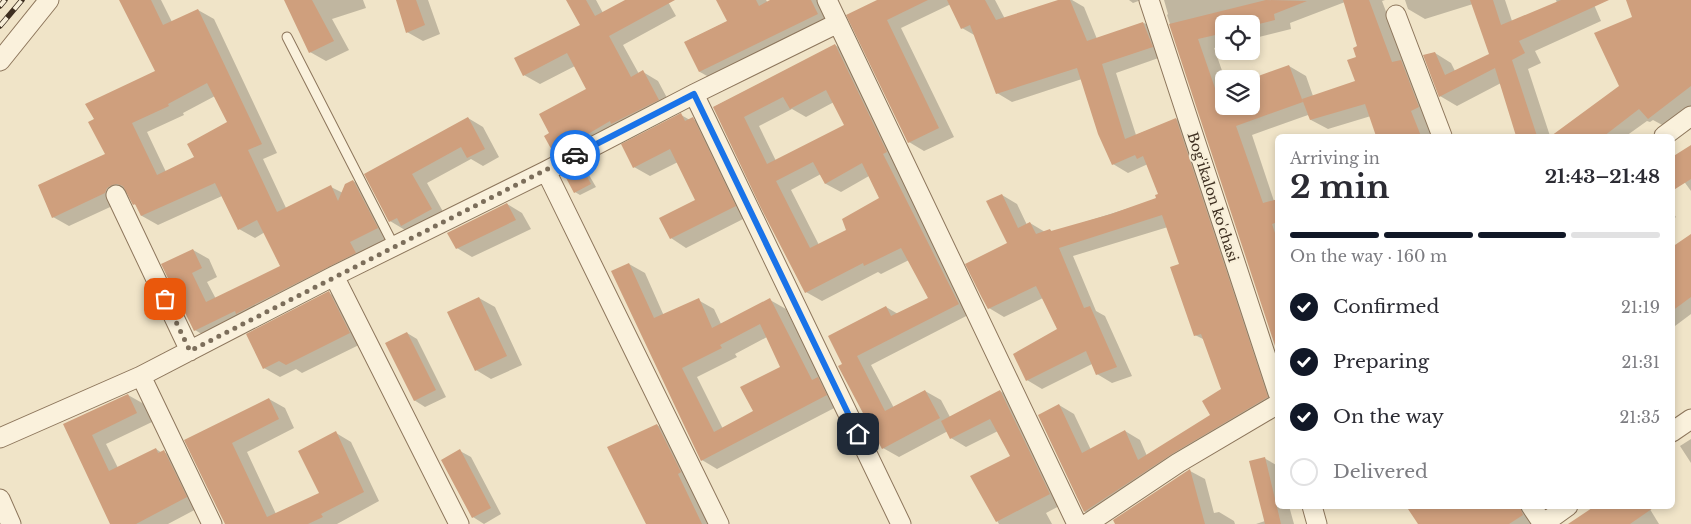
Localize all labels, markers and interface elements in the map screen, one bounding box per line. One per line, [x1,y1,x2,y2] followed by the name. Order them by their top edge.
[1215,15,1260,115] map controls
[1215,15,1260,60] button: locate
[1215,70,1260,115] button: layers
[550,130,600,180] courier
[1183,130,1243,264] street label: Bog'ikalon ko'chasi
[561,141,589,169] icon: car
[1290,148,1380,168] text: Arriving in
[1545,165,1660,188] text: 21:43–21:48
[1290,167,1390,207] text: 2 min
[1290,246,1447,266] text: On the way · 160 m
[144,278,186,320] pin
[151,285,179,313] icon: bag
[1290,293,1318,321] icon: check
[1333,295,1439,318] text: Confirmed
[1621,297,1660,317] text: 21:19
[1290,348,1318,376] icon: check
[1333,350,1429,373] text: Preparing
[1621,352,1660,372] text: 21:31
[1290,403,1318,431] icon: check
[1333,405,1444,428] text: On the way
[1620,407,1660,427] text: 21:35
[837,413,879,455] pin
[844,420,872,448] icon: home
[1333,460,1428,483] text: Delivered

